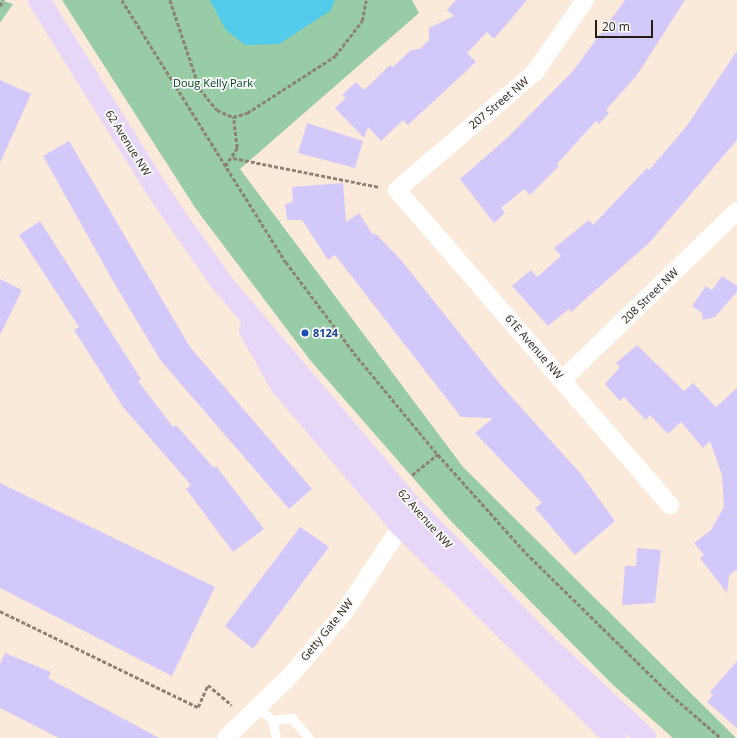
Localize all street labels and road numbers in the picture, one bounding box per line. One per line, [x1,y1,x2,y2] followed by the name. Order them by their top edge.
[467,74,531,132] street label: 207 Street NW
[103,108,153,178] street label: 62 Avenue NW
[619,266,681,326] street label: 208 Street NW
[502,312,566,382] street label: 61E Avenue NW
[395,487,455,551] street label: 62 Avenue NW
[298,596,356,664] street label: Getty Gate NW

